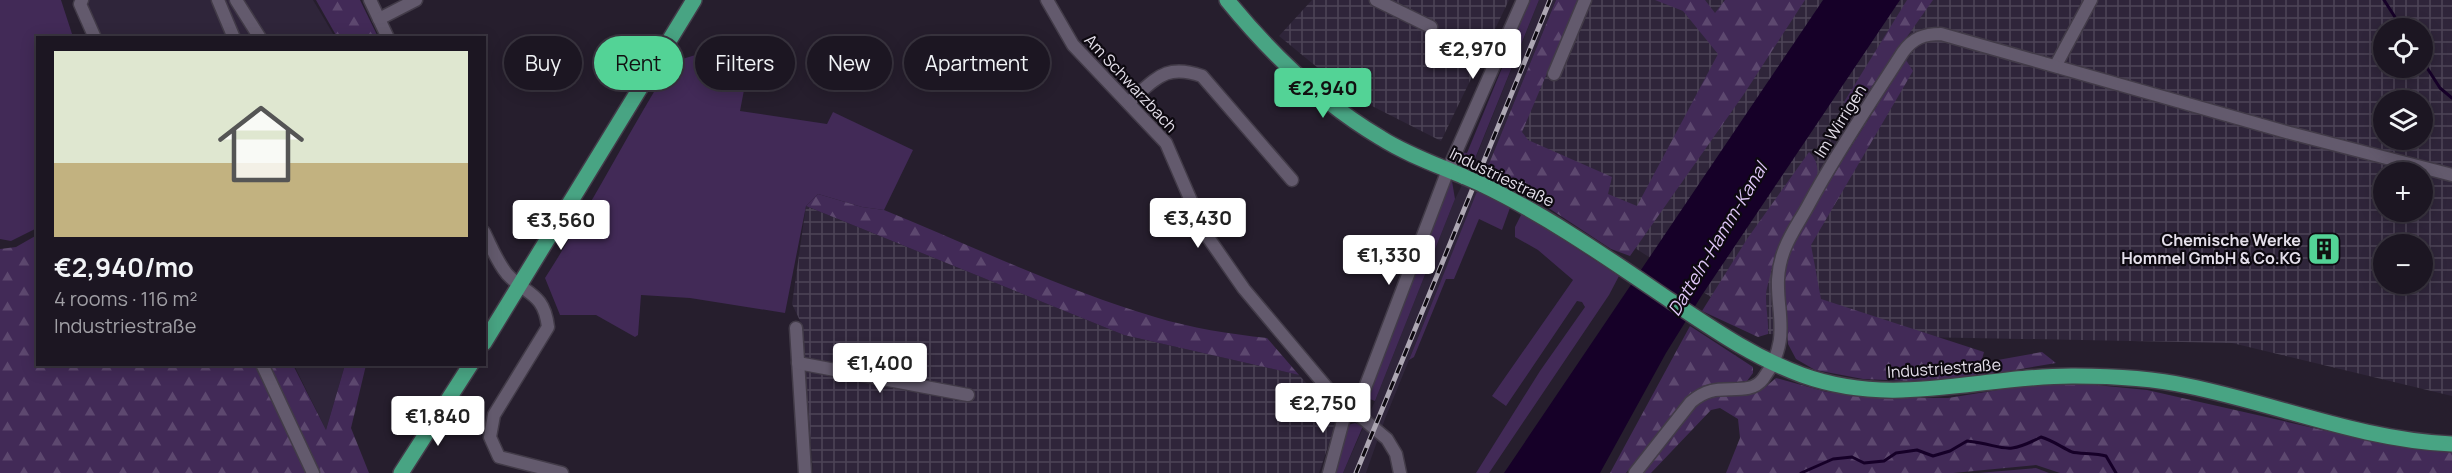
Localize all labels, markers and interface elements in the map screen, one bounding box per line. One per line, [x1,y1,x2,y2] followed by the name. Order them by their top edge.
[2373,18,2433,294] map controls
[2373,18,2433,78] button: locate
[1080,29,1182,137] street label: Am Schwarzbach
[1424,29,1522,80] pin: €2,970
[1439,35,1507,62] text: €2,970
[504,36,582,90] chip: Buy
[594,36,683,90] chip: Rent
[695,36,795,90] chip: Filters
[807,36,892,90] chip: New
[904,36,1050,90] chip: Apartment
[1274,68,1372,119] pin: €2,940
[1288,74,1358,101] text: €2,940
[1809,80,1871,162] street label: Im Wirrigen
[207,90,315,198] icon: home
[2373,90,2433,150] button: layers
[1446,142,1558,212] street label: Industriestraße
[1662,156,1774,320] water label: Datteln-Hamm-Kanal
[2373,162,2433,222] button: +
[1149,198,1247,249] pin: €3,430
[512,200,610,251] pin: €3,560
[1164,204,1232,231] text: €3,430
[527,206,595,233] text: €3,560
[2121,229,2301,269] place label: Chemische Werke Hommel GmbH & Co.KG
[2306,231,2342,267] building icon: Chemische Werke Hommel GmbH & Co.KG
[2373,234,2433,294] button: −
[1340,235,1438,286] pin: €1,330
[1357,241,1421,268] text: €1,330
[54,249,194,285] text: €2,940/mo
[54,285,197,312] text: 4 rooms · 116 m²
[54,312,196,339] text: Industriestraße
[831,343,929,394] pin: €1,400
[847,349,913,376] text: €1,400
[1886,353,2002,383] street label: Industriestraße
[1274,383,1372,434] pin: €2,750
[1289,389,1357,416] text: €2,750
[389,396,487,447] pin: €1,840
[405,402,471,429] text: €1,840

